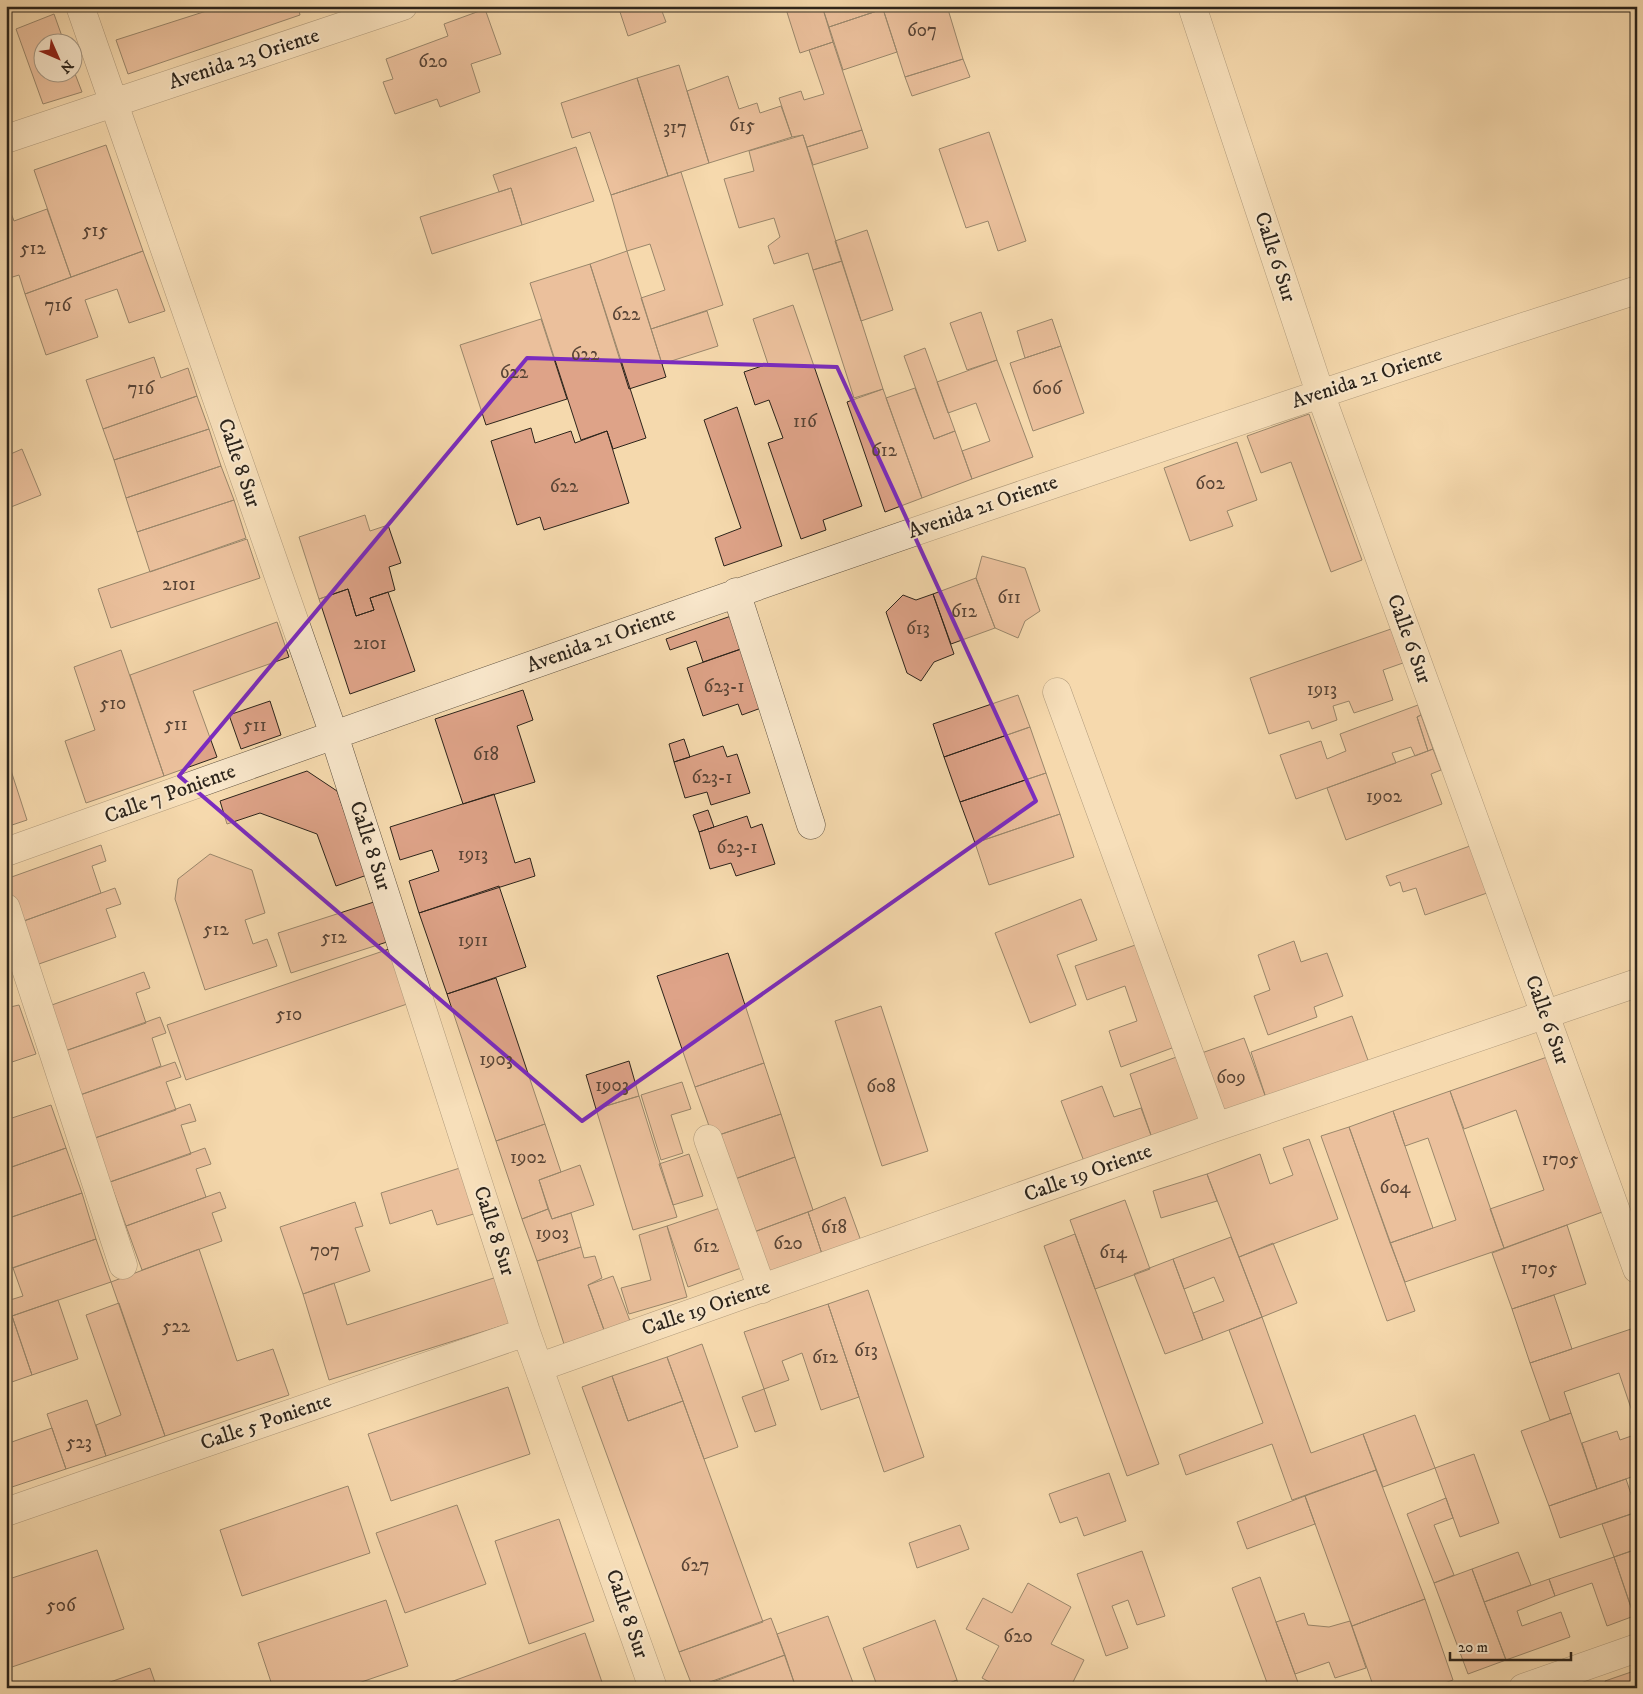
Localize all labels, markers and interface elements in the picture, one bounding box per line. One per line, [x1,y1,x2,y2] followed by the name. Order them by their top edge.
[907,19,937,42] house number: 607
[165,22,323,96] street label: Avenida 23 Oriente
[32,32,82,82] north arrow
[418,50,448,73] house number: 620
[56,56,77,77] text: N
[729,114,756,137] house number: 615
[663,116,687,139] house number: 317
[1248,209,1302,305] street label: Calle 6 Sur
[82,219,108,242] house number: 515
[20,237,47,260] house number: 512
[45,294,73,317] house number: 716
[612,303,641,326] house number: 622
[1288,341,1446,415] street label: Avenida 21 Oriente
[571,343,600,366] house number: 622
[500,361,529,384] house number: 622
[128,377,156,400] house number: 716
[1032,377,1063,400] house number: 606
[793,410,818,433] house number: 116
[212,415,266,511] street label: Calle 8 Sur
[871,439,898,462] house number: 612
[905,469,1062,545] street label: Avenida 21 Oriente
[1195,472,1225,495] house number: 602
[550,475,579,498] house number: 622
[162,573,196,596] house number: 2101
[997,586,1021,609] house number: 611
[1381,591,1437,687] street label: Calle 6 Sur
[951,600,978,623] house number: 612
[523,601,679,679] street label: Avenida 21 Oriente
[906,617,930,640] house number: 613
[353,632,387,655] house number: 2101
[704,675,745,698] house number: 623-1
[1307,678,1337,701] house number: 1913
[100,692,126,715] house number: 510
[164,713,188,736] house number: 511
[243,714,267,737] house number: 511
[473,743,499,766] house number: 618
[101,758,239,830] street label: Calle 7 Poniente
[692,766,733,789] house number: 623-1
[1366,785,1403,808] house number: 1902
[343,798,397,894] street label: Calle 8 Sur
[717,836,758,859] house number: 623-1
[458,843,488,866] house number: 1913
[203,918,230,941] house number: 512
[321,926,348,949] house number: 512
[458,929,488,952] house number: 1911
[1519,972,1575,1068] street label: Calle 6 Sur
[276,1003,302,1026] house number: 510
[479,1048,513,1071] house number: 1903
[1216,1066,1246,1089] house number: 609
[595,1074,629,1097] house number: 1903
[866,1075,896,1098] house number: 608
[1020,1138,1156,1208] street label: Calle 19 Oriente
[510,1146,547,1169] house number: 1902
[1542,1148,1579,1171] house number: 1705
[1380,1176,1412,1199] house number: 604
[467,1183,521,1279] street label: Calle 8 Sur
[821,1216,847,1239] house number: 618
[535,1222,569,1245] house number: 1903
[773,1232,803,1255] house number: 620
[693,1235,720,1258] house number: 612
[310,1239,340,1262] house number: 707
[1099,1241,1128,1264] house number: 614
[1521,1257,1558,1280] house number: 1705
[638,1274,774,1342] street label: Calle 19 Oriente
[162,1315,191,1338] house number: 522
[854,1339,878,1362] house number: 613
[812,1346,839,1369] house number: 612
[197,1387,335,1457] street label: Calle 5 Poniente
[66,1431,92,1454] house number: 523
[681,1554,709,1577] house number: 627
[600,1566,654,1662] street label: Calle 8 Sur
[46,1594,77,1617] house number: 506
[1003,1625,1033,1648] house number: 620
[1450,1629,1572,1661] scale bar
[1458,1638,1488,1657] text: 20 m

